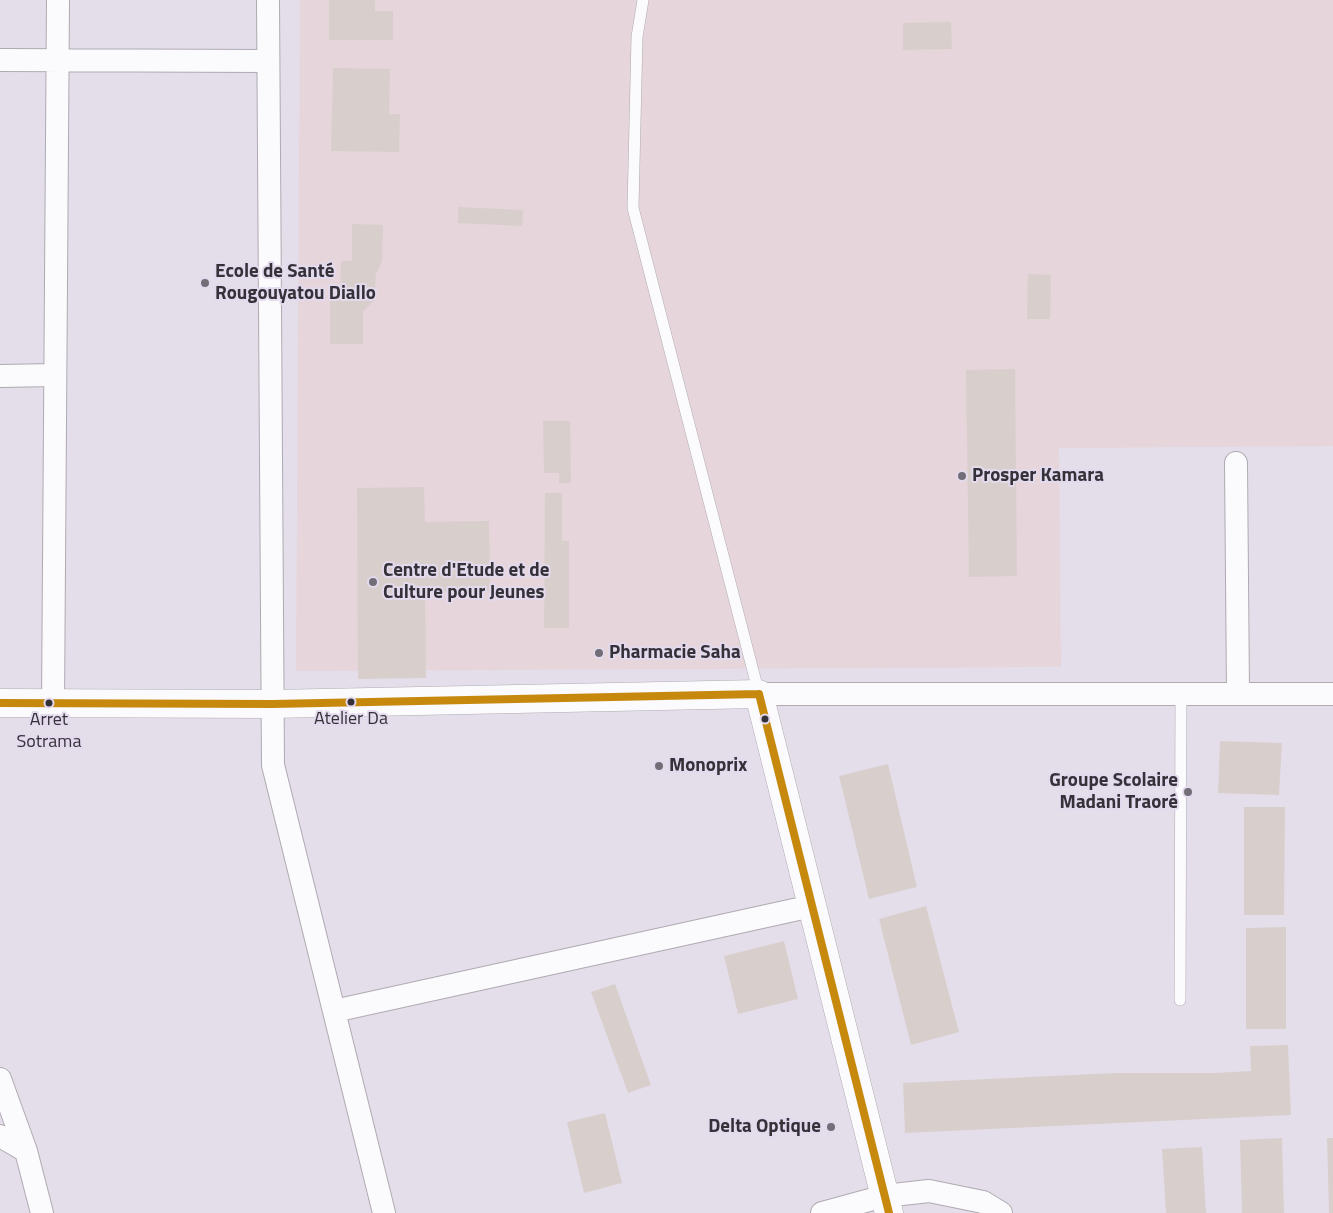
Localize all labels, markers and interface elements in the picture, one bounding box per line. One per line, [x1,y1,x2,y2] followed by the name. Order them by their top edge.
[215,261,376,305] place label: Ecole de Santé Rougouyatou Diallo
[199,277,211,289] marker: Ecole de Santé Rougouyatou Diallo
[972,465,1104,487] place label: Prosper Kamara
[956,470,968,482] marker: Prosper Kamara
[383,560,549,604] place label: Centre d'Etude et de Culture pour Jeunes
[367,576,379,588] marker: Centre d'Etude et de Culture pour Jeunes
[609,642,741,664] place label: Pharmacie Saha
[593,647,605,659] marker: Pharmacie Saha
[346,697,356,707] marker: Atelier Da
[44,698,54,708] marker: Arret Sotrama
[314,709,388,731] place label: Atelier Da
[17,710,81,752] place label: Arret Sotrama
[760,714,770,724] unlabelled marker
[669,755,747,777] place label: Monoprix
[653,760,665,772] marker: Monoprix
[1049,770,1178,814] place label: Groupe Scolaire Madani Traoré
[1182,786,1194,798] marker: Groupe Scolaire Madani Traoré
[708,1116,821,1138] place label: Delta Optique
[825,1121,837,1133] marker: Delta Optique

